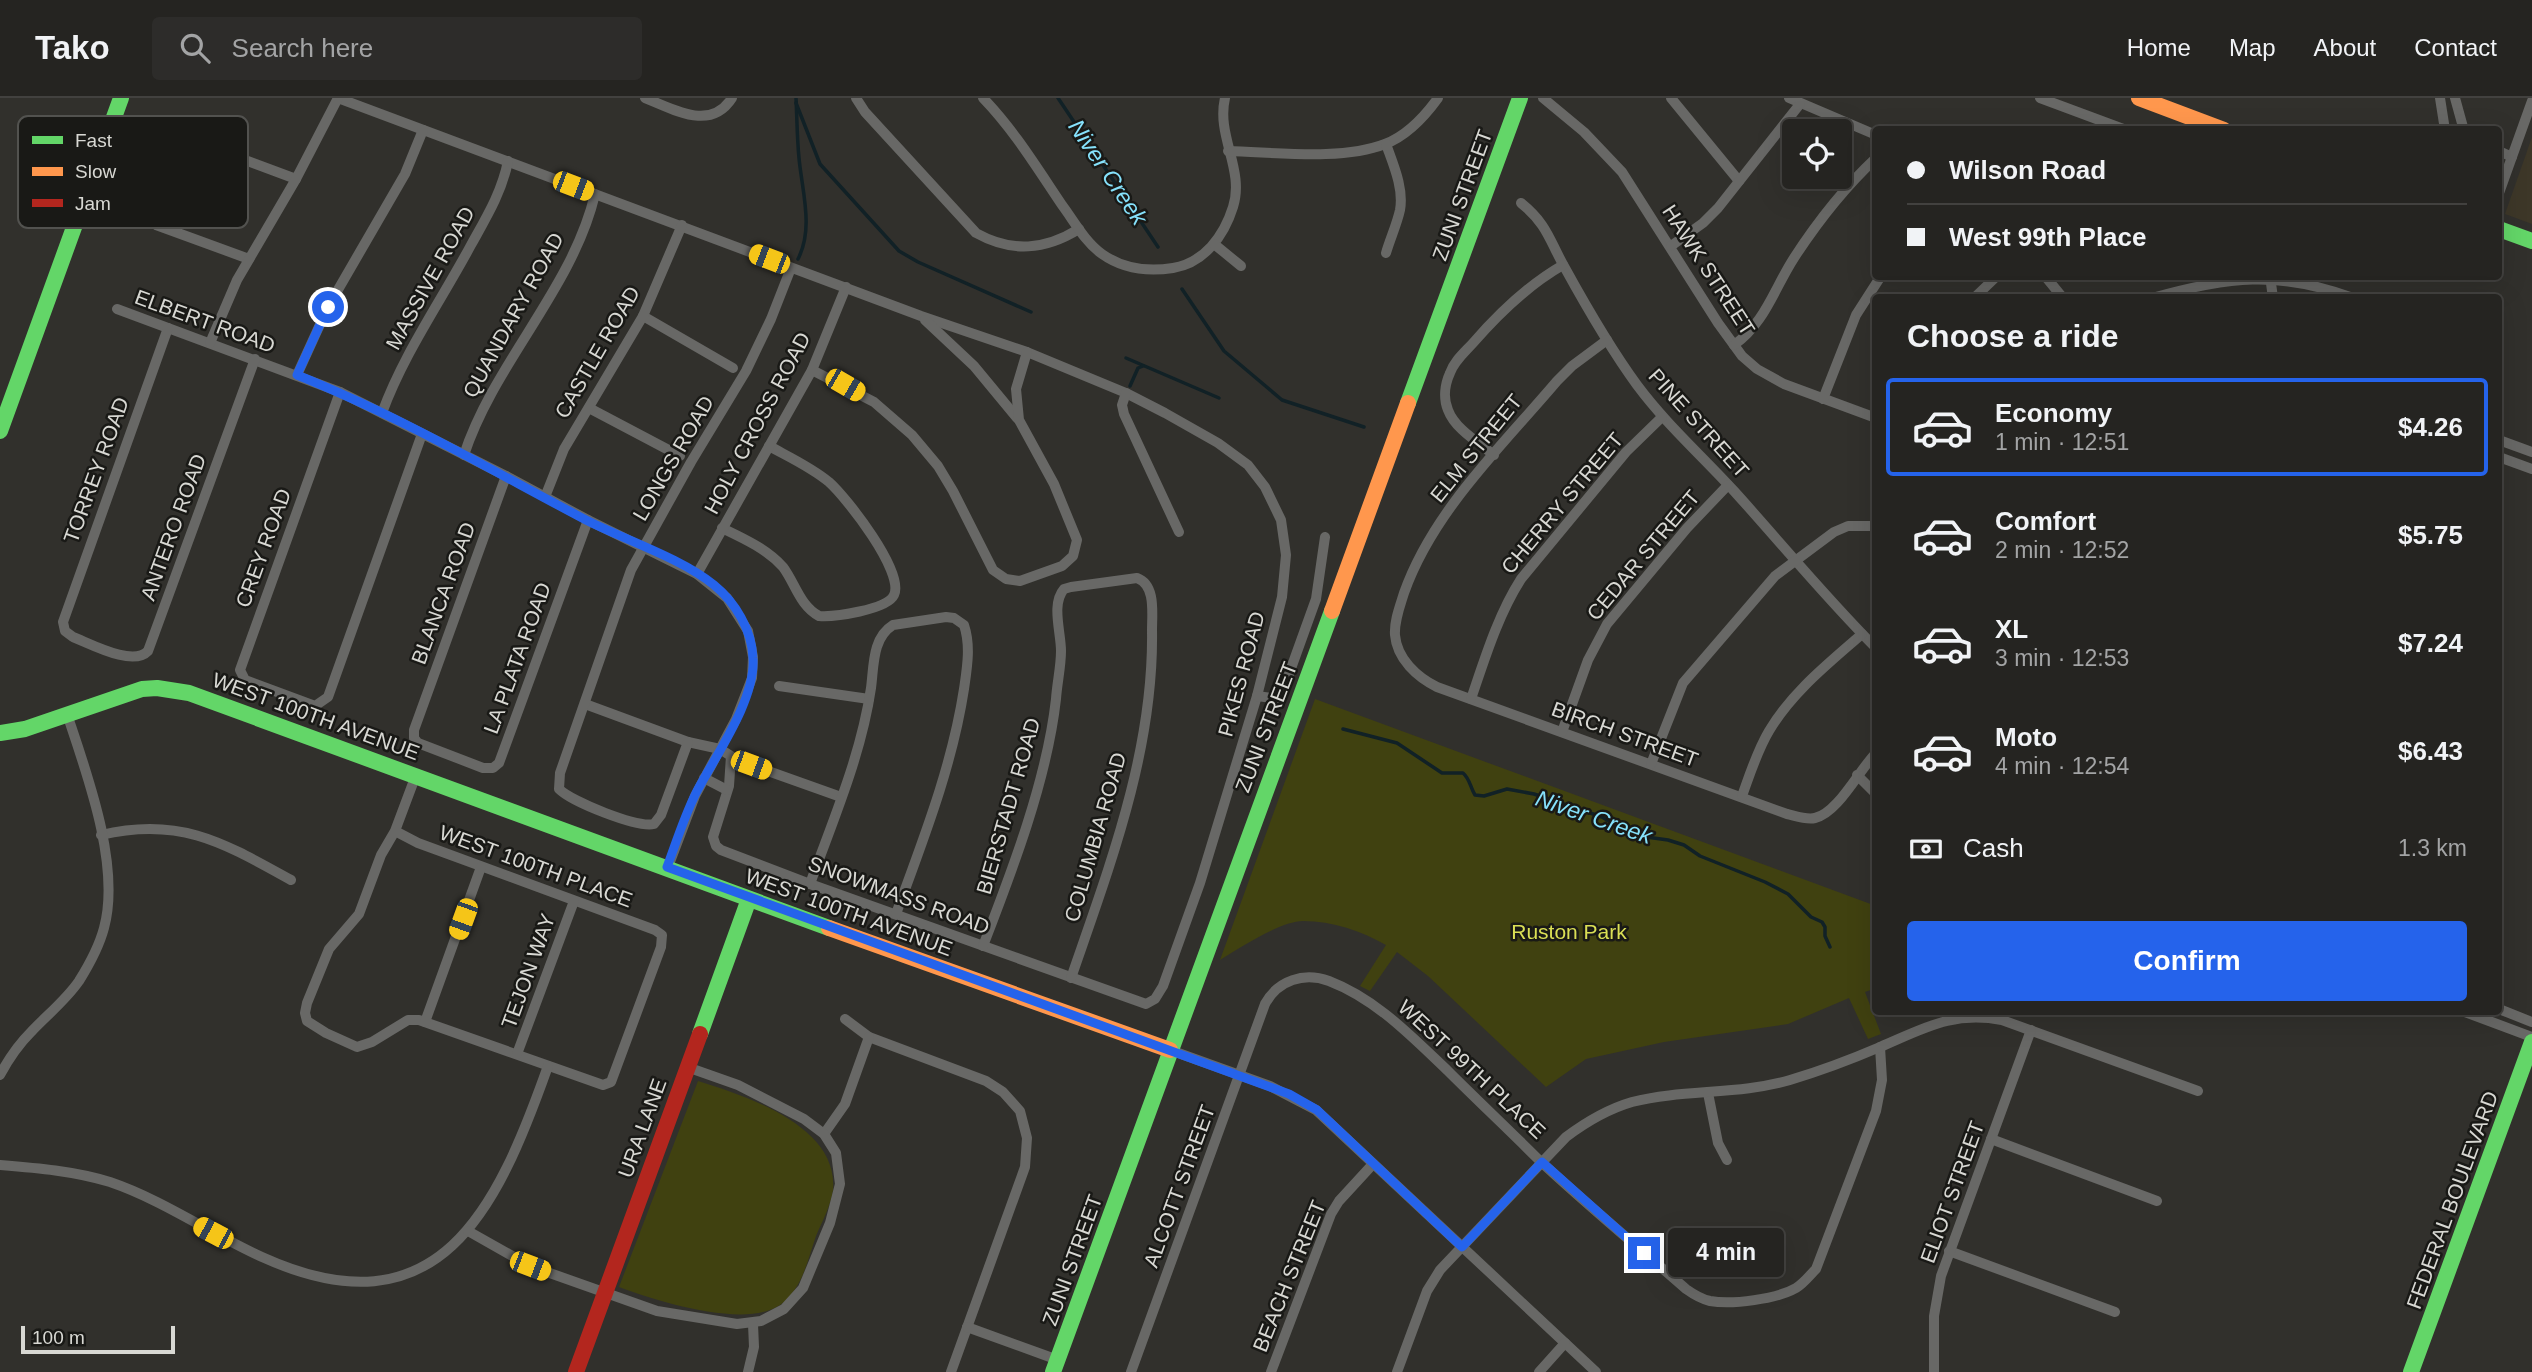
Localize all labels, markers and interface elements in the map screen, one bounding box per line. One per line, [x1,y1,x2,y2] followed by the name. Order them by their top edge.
[152,17,642,80] search box
[35,29,110,66] text: Tako
[176,29,214,67] icon: search
[232,33,373,63] text: Search here
[2127,34,2191,61] text: Home
[2229,34,2276,61] text: Map
[2314,34,2376,61] text: About
[2414,34,2497,61] text: Contact
[1063,114,1154,231] water label: Niver Creek
[18,116,248,228] legend
[1782,119,1852,189] map controls
[1782,119,1852,189] button: locate
[1428,126,1496,264] street label: ZUNI STREET
[75,130,113,151] text: Fast
[1949,155,2106,185] text: Wilson Road
[75,161,116,182] text: Slow
[550,169,597,203] car
[75,193,111,214] text: Jam
[1658,200,1760,340] street label: HAWK STREET
[381,203,479,353] street label: MASSIVE ROAD
[1949,222,2147,252] text: West 99th Place
[458,229,568,401] street label: QUANDARY ROAD
[746,242,793,276] car
[550,282,644,422] street label: CASTLE ROAD
[132,285,278,357] street label: ELBERT ROAD
[312,291,344,323] route start
[1907,318,2119,354] text: Choose a ride
[699,328,815,518] street label: HOLY CROSS ROAD
[1644,364,1754,482] street label: PINE STREET
[822,365,869,405] car
[1426,389,1527,506] street label: ELM STREET
[628,392,718,524] street label: LONGS ROAD
[59,394,133,546] street label: TORREY ROAD
[1911,396,1974,459] icon: car
[1995,398,2112,428] text: Economy
[2398,412,2463,442] text: $4.26
[1496,428,1628,578] street label: CHERRY STREET
[1995,429,2129,455] text: 1 min · 12:51
[136,451,210,603] street label: ANTERO ROAD
[1582,485,1704,625] street label: CEDAR STREET
[231,486,295,610] street label: CREY ROAD
[1911,504,1974,567] icon: car
[1995,506,2096,536] text: Comfort
[407,519,479,667] street label: BLANCA ROAD
[2398,520,2463,550] text: $5.75
[1995,537,2129,563] text: 2 min · 12:52
[479,579,555,737] street label: LA PLATA ROAD
[1213,609,1269,739] street label: PIKES ROAD
[1911,612,1974,675] icon: car
[1995,614,2028,644] text: XL
[2398,628,2463,658] text: $7.24
[1995,645,2129,671] text: 3 min · 12:53
[1231,658,1301,795] street label: ZUNI STREET
[209,668,423,764] street label: WEST 100TH AVENUE
[1549,697,1701,771] street label: BIRCH STREET
[972,715,1044,897] street label: BIERSTADT ROAD
[1911,720,1974,783] icon: car
[1995,722,2057,752] text: Moto
[2398,736,2463,766] text: $6.43
[728,748,775,782] car
[1060,750,1130,924] street label: COLUMBIA ROAD
[1995,753,2129,779] text: 4 min · 12:54
[1532,785,1657,850] water label: Niver Creek
[436,820,636,912] street label: WEST 100TH PLACE
[1907,830,1945,868] icon: cash
[1963,833,2024,863] text: Cash
[2398,835,2467,861] text: 1.3 km
[805,851,993,939] street label: SNOWMASS ROAD
[742,864,956,960] street label: WEST 100TH AVENUE
[446,896,481,942] car
[497,911,559,1031] street label: TEJON WAY
[1511,920,1627,943] park label: Ruston Park
[1907,921,2467,1001] button: Confirm
[1394,995,1550,1143] street label: WEST 99TH PLACE
[613,1075,671,1181] street label: URA LANE
[2402,1088,2502,1312] street label: FEDERAL BOULEVARD
[1139,1101,1219,1270] street label: ALCOTT STREET
[1916,1118,1988,1266] street label: ELIOT STREET
[1038,1191,1106,1329] street label: ZUNI STREET
[1248,1197,1330,1355] street label: BEACH STREET
[190,1214,237,1252] car
[1668,1228,1784,1278] callout: 4 min
[1628,1237,1660,1269] route end
[1696,1239,1756,1265] text: 4 min
[507,1249,554,1283] car
[21,1323,175,1355] scale bar
[32,1327,85,1348] text: 100 m

